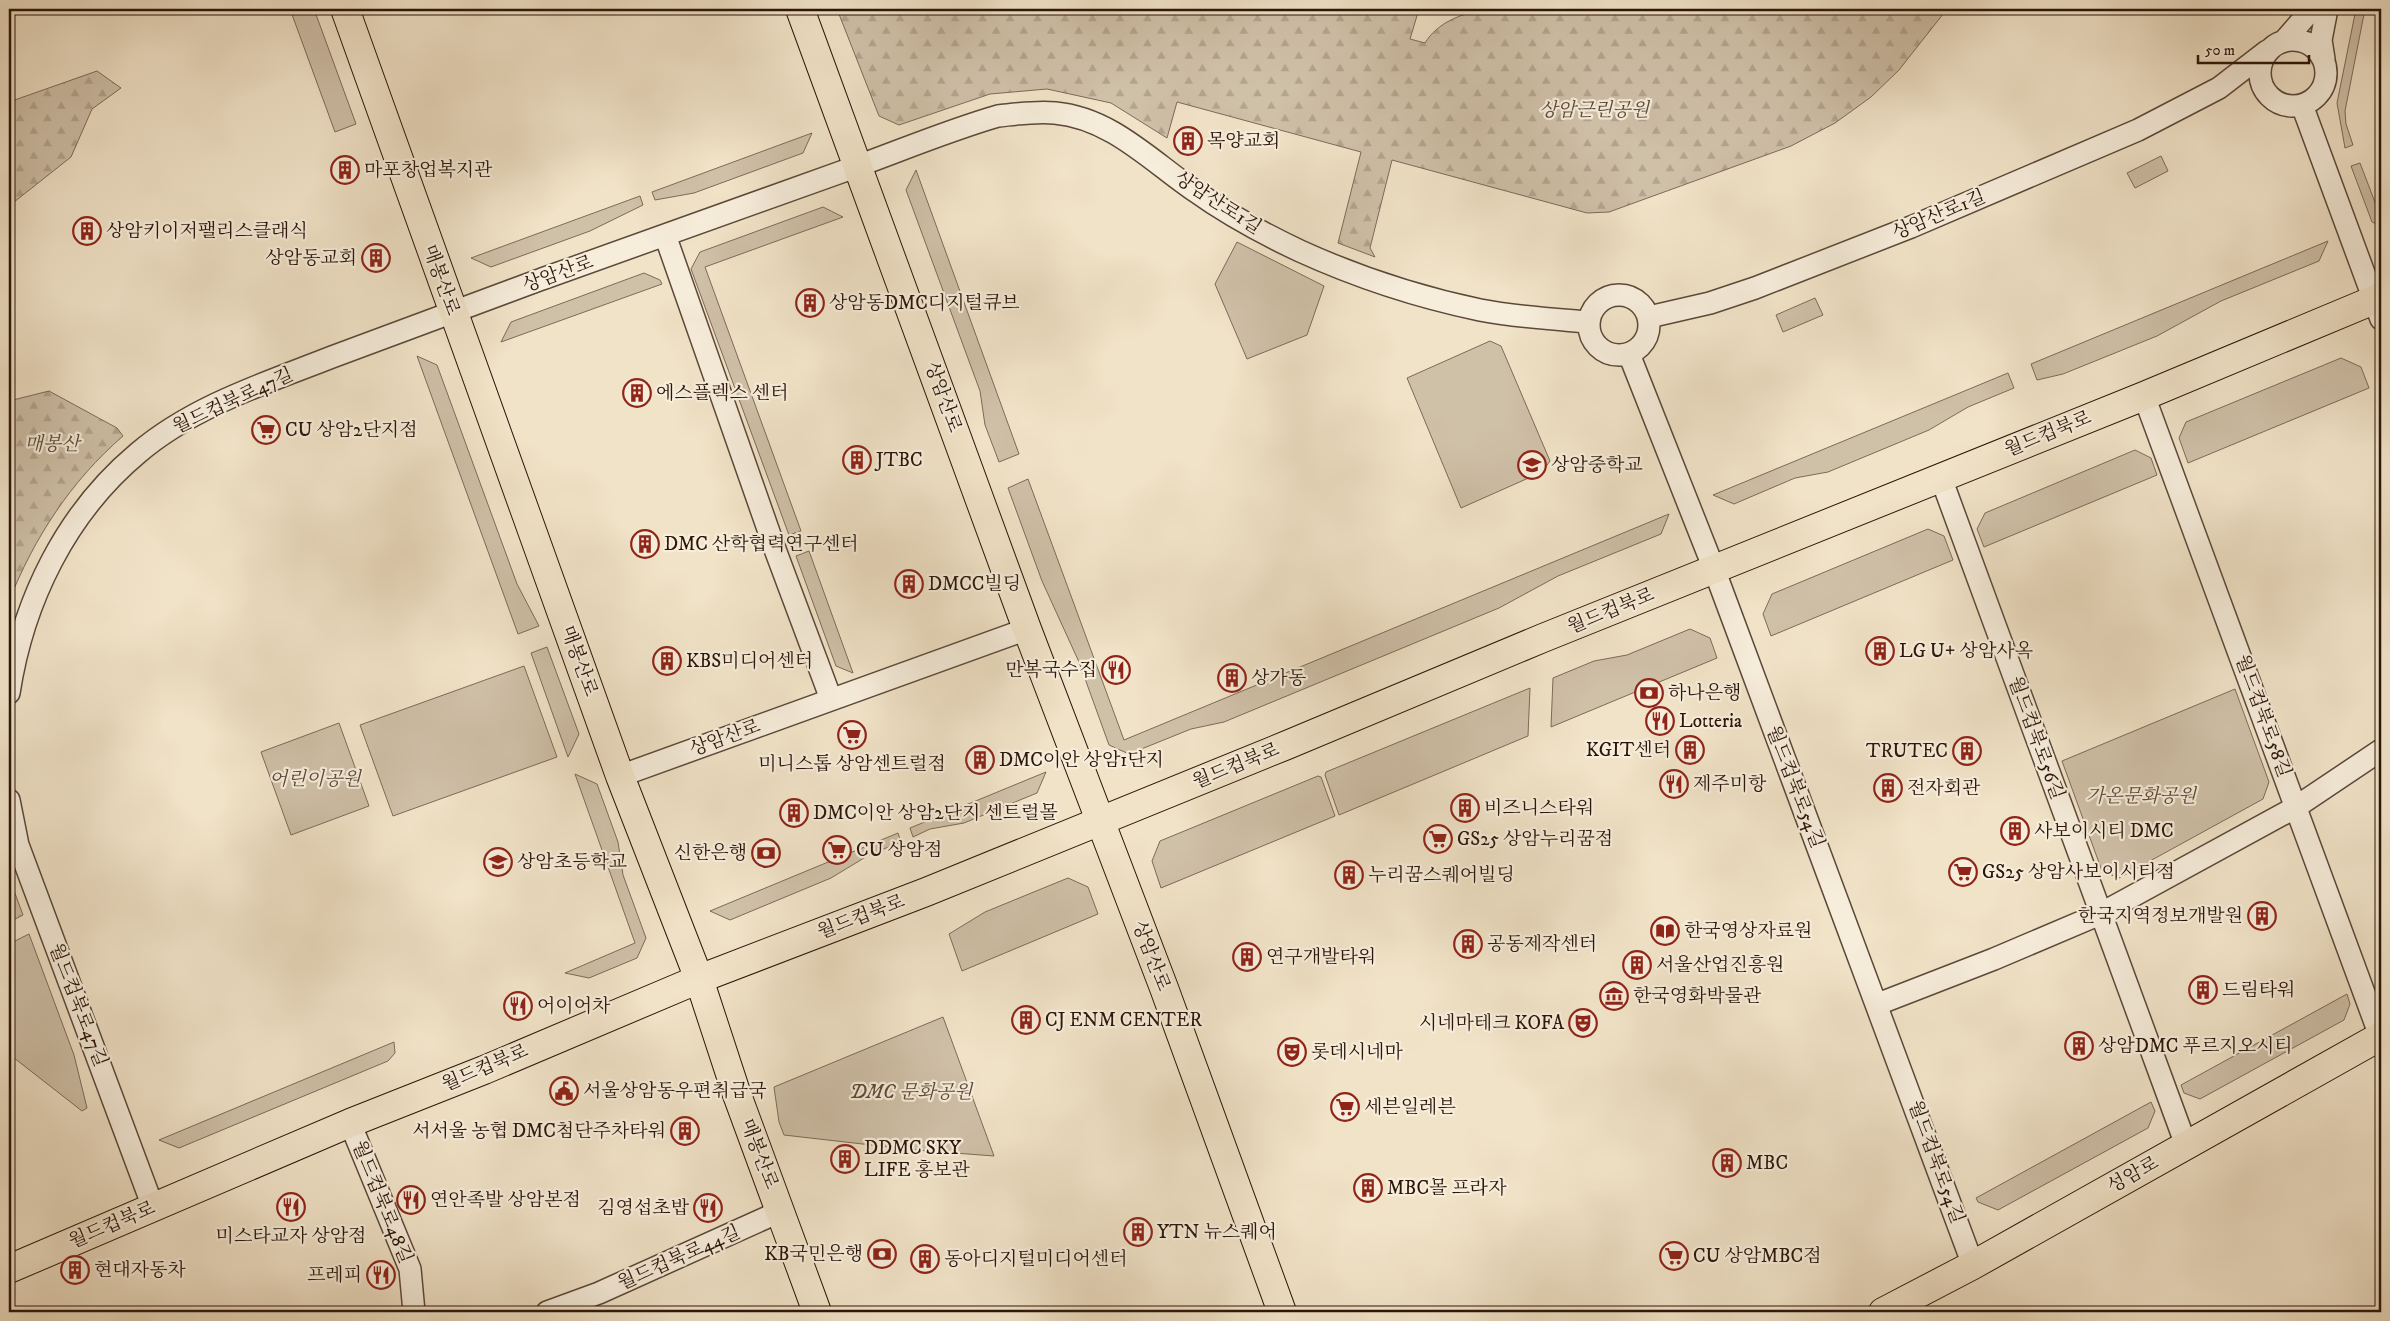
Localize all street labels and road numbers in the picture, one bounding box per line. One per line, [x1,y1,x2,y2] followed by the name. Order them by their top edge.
[1170,166,1266,240] street label: 상암산로1길
[1889,185,1989,245] street label: 상암산로1길
[418,242,464,318] street label: 매봉산로
[520,251,596,297] street label: 상암산로
[920,359,966,435] street label: 상암산로
[169,363,297,439] street label: 월드컵북로47길
[2001,406,2095,462] street label: 월드컵북로
[1564,583,1658,639] street label: 월드컵북로
[556,623,602,699] street label: 매봉산로
[2230,651,2296,781] street label: 월드컵북로58길
[2003,673,2069,803] street label: 월드컵북로56길
[687,715,763,761] street label: 상암산로
[1761,722,1829,852] street label: 월드컵북로54길
[1189,738,1283,794] street label: 월드컵북로
[814,890,908,944] street label: 월드컵북로
[1127,918,1175,994] street label: 상암산로
[44,940,112,1070] street label: 월드컵북로47길
[438,1039,532,1097] street label: 월드컵북로
[1903,1097,1969,1227] street label: 월드컵북로54길
[735,1116,783,1192] street label: 매봉산로
[347,1137,417,1267] street label: 월드컵북로48길
[2103,1152,2163,1198] street label: 성암로
[65,1196,159,1254] street label: 월드컵북로
[614,1221,744,1295] street label: 월드컵북로44길

